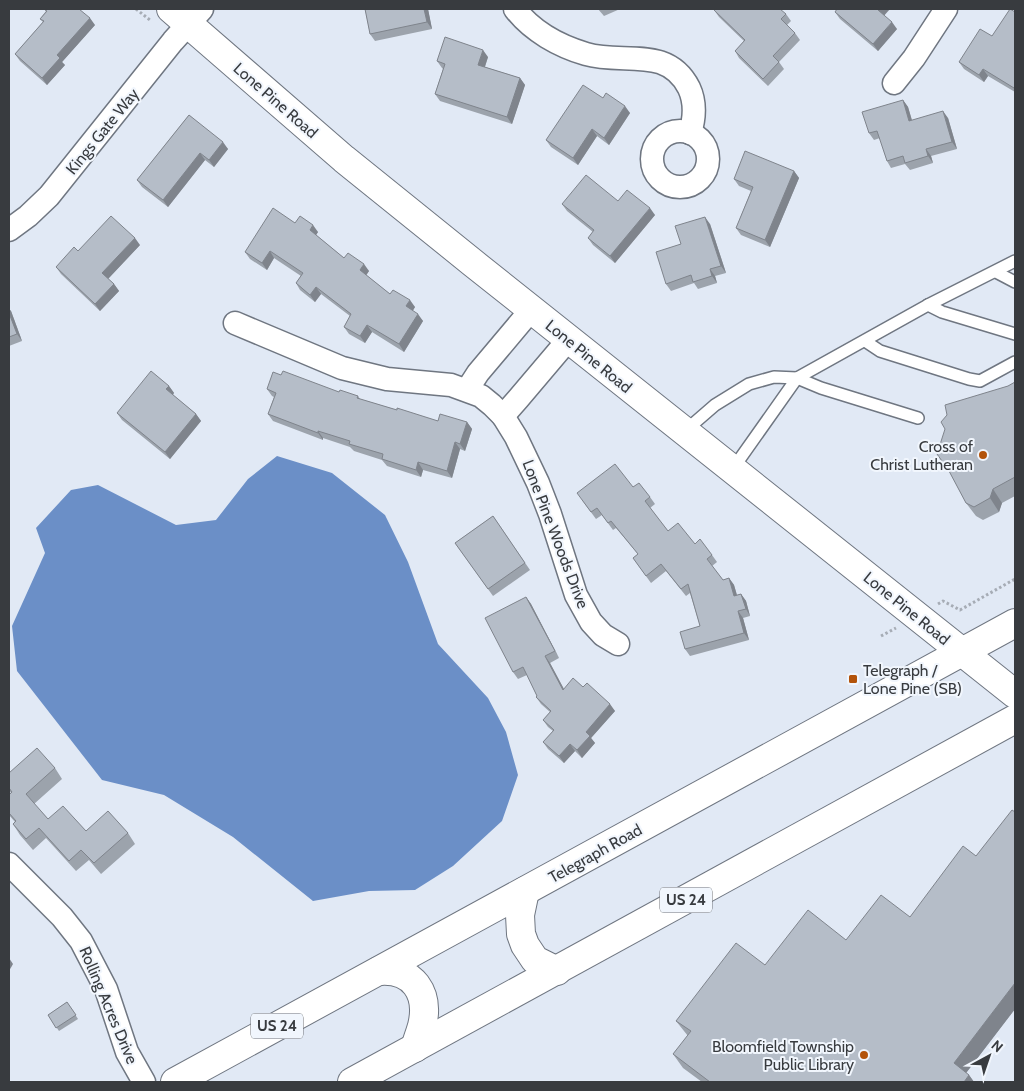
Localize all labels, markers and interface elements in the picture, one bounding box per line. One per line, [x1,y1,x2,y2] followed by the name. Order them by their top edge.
[230,59,322,142] street label: Lone Pine Road
[62,84,143,178] street label: Kings Gate Way
[542,316,636,397] street label: Lone Pine Road
[870,437,974,474] place label: Cross of Christ Lutheran
[977,449,989,461] marker: Cross of Christ Lutheran
[518,457,593,611] street label: Lone Pine Woods Drive
[860,568,954,649] street label: Lone Pine Road
[863,661,962,698] place label: Telegraph / Lone Pine (SB)
[847,673,859,685] marker: Telegraph / Lone Pine (SB)
[545,820,645,887] street label: Telegraph Road
[660,888,712,912] road number: US 24
[75,944,142,1067] street label: Rolling Acres Drive
[251,1014,303,1038] road number: US 24
[964,1031,1014,1081] north arrow
[988,1036,1007,1056] text: N
[712,1037,854,1074] place label: Bloomfield Township Public Library
[858,1049,870,1061] marker: Bloomfield Township Public Library

